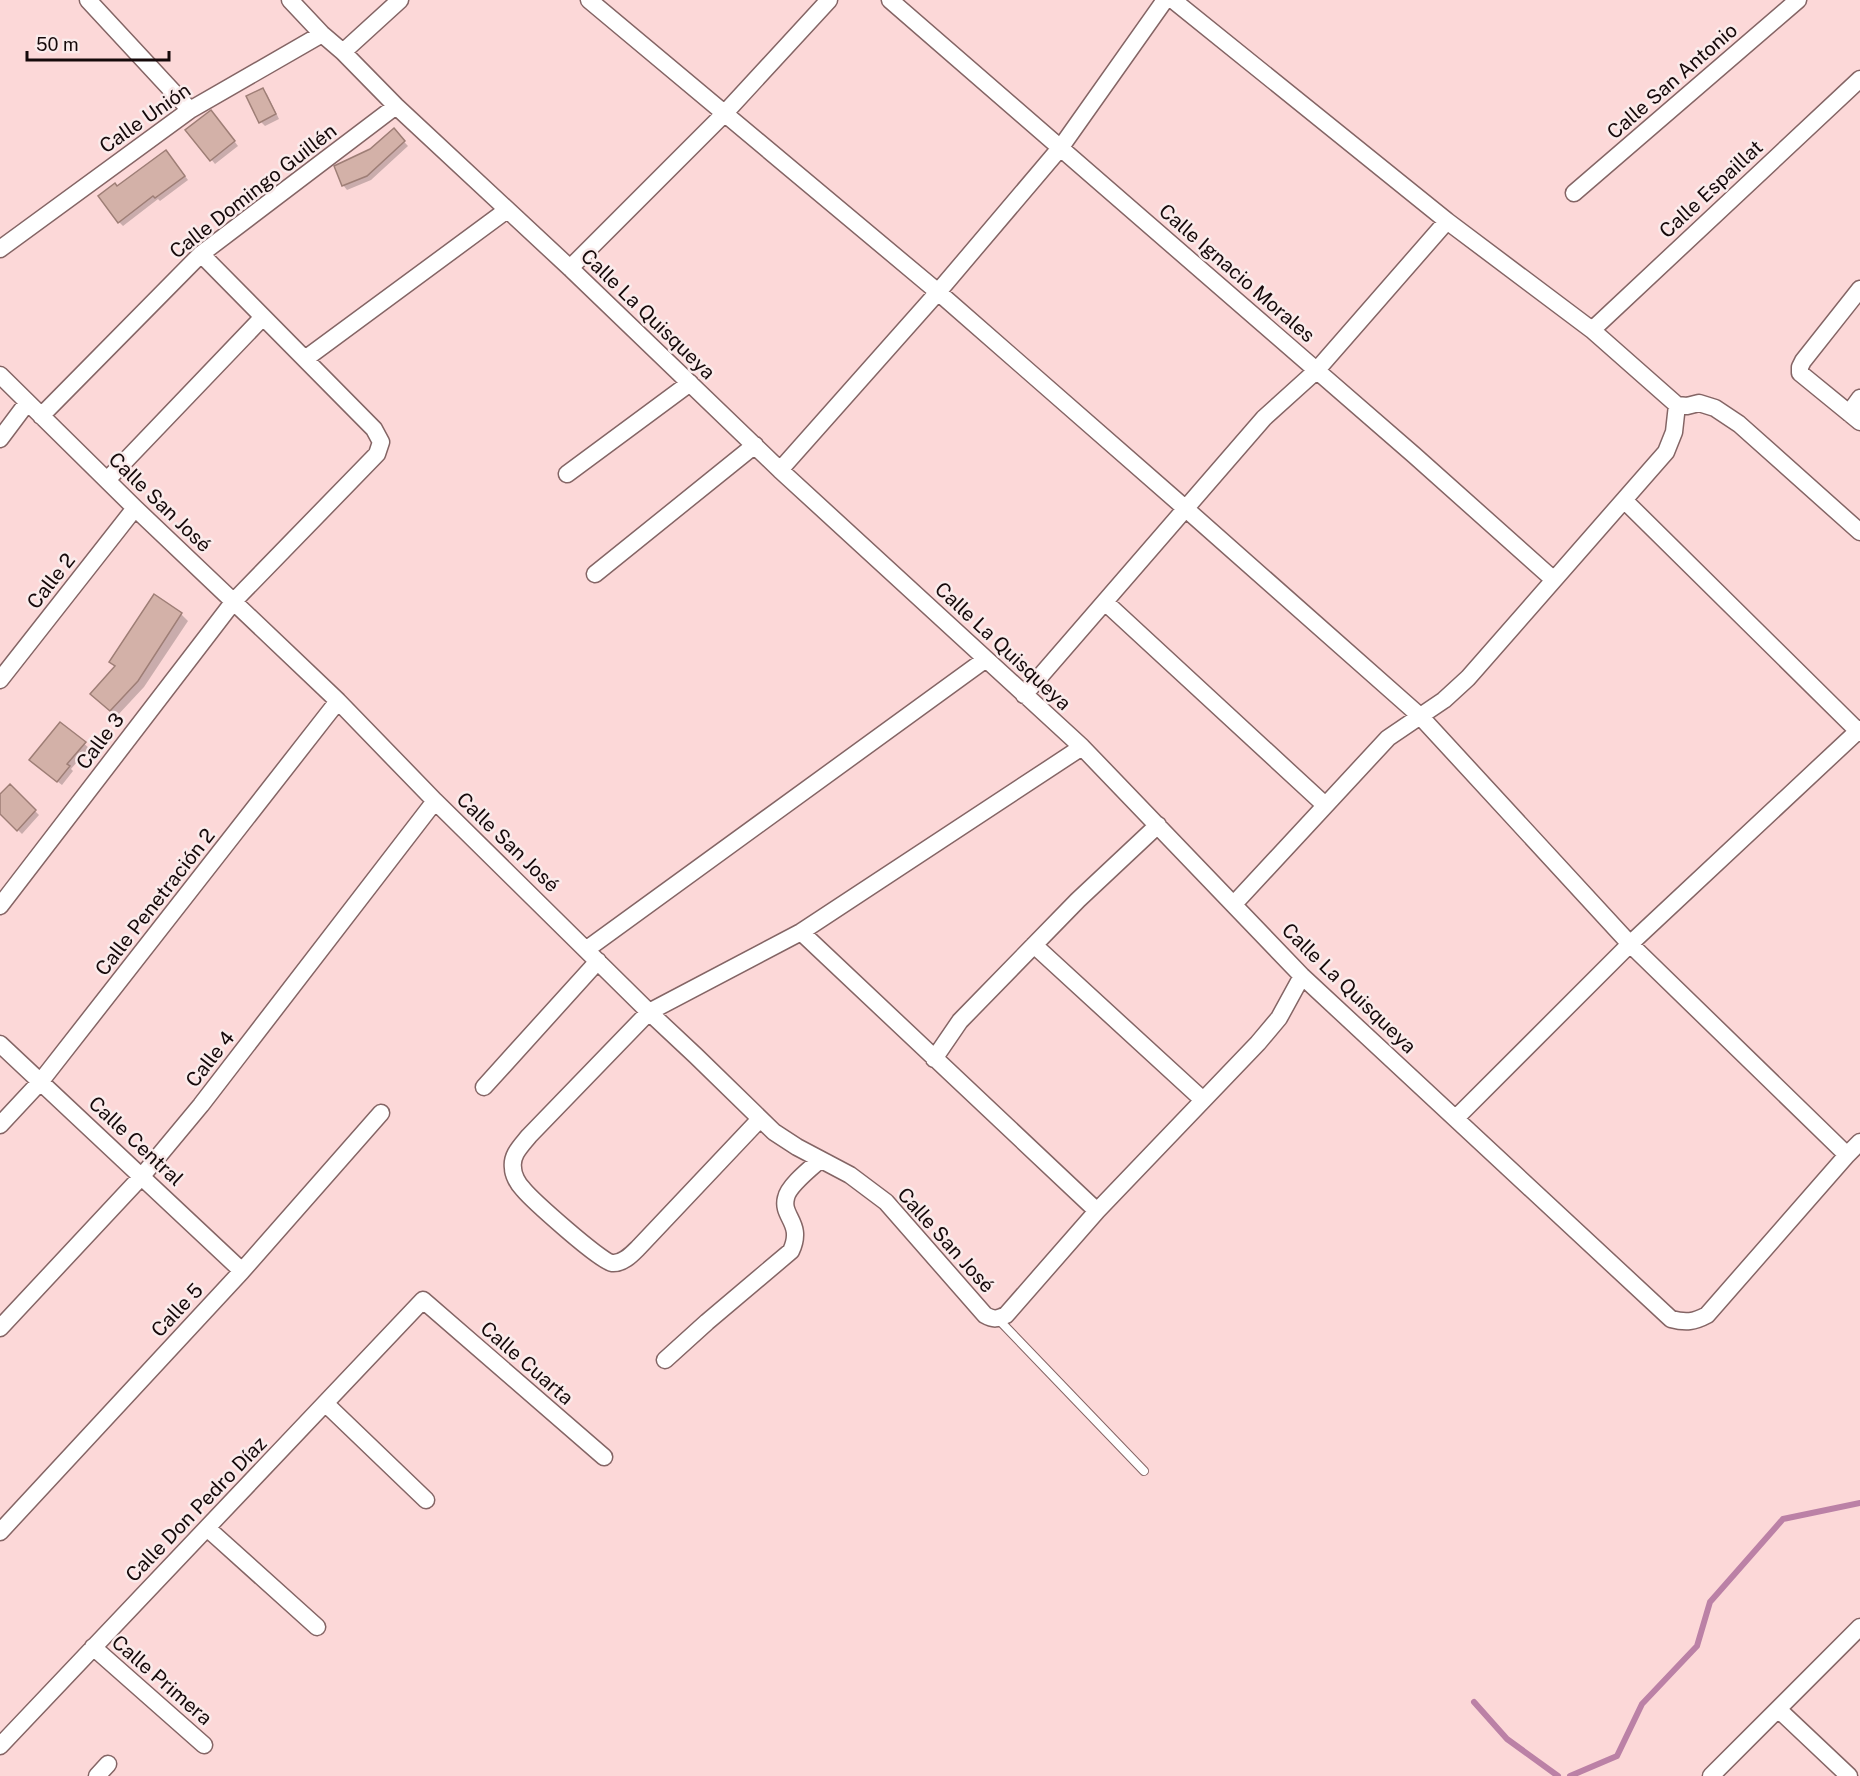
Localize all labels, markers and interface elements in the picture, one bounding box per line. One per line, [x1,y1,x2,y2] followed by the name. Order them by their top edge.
[1602,18,1742,144] street label: Calle San Antonio
[27,24,170,62] scale bar
[36,34,79,55] text: 50 m
[95,78,195,158] street label: Calle Unión
[165,118,341,264] street label: Calle Domingo Guillén
[1654,135,1768,243] street label: Calle Espaillat
[1154,199,1320,347] street label: Calle Ignacio Morales
[576,244,720,384] street label: Calle La Quisqueya
[104,447,216,557] street label: Calle San José
[22,548,80,614] street label: Calle 2
[930,577,1076,715] street label: Calle La Quisqueya
[71,708,129,774] street label: Calle 3
[452,787,564,897] street label: Calle San José
[90,824,220,980] street label: Calle Penetración 2
[1277,918,1421,1058] street label: Calle La Quisqueya
[181,1026,239,1092] street label: Calle 4
[84,1091,188,1191] street label: Calle Central
[892,1182,1000,1298] street label: Calle San José
[146,1278,208,1342] street label: Calle 5
[476,1316,578,1410] street label: Calle Cuarta
[120,1431,272,1587] street label: Calle Don Pedro Díaz
[107,1630,217,1730] street label: Calle Primera

